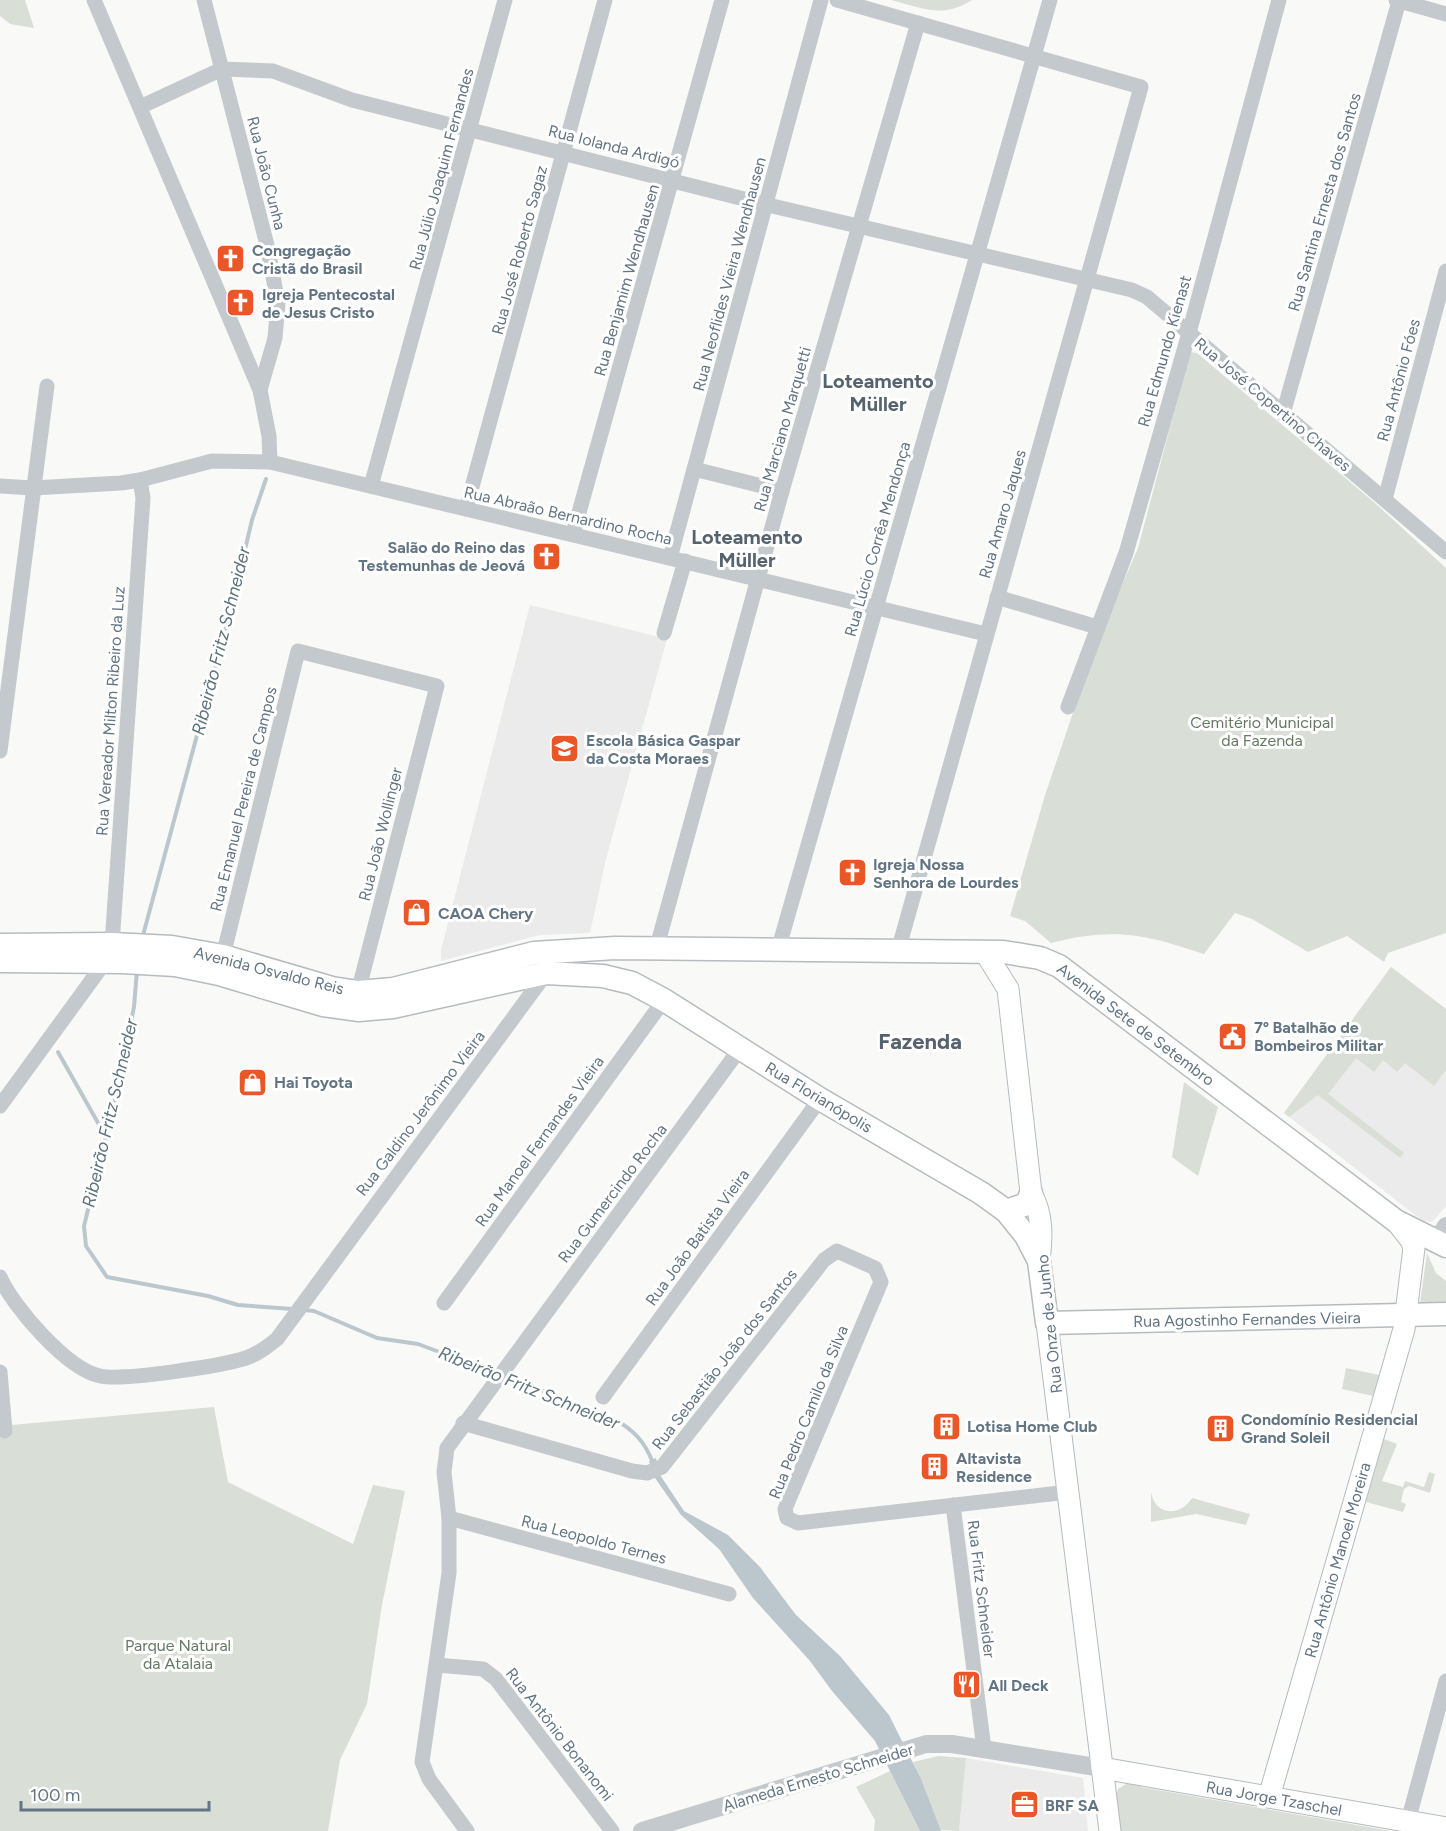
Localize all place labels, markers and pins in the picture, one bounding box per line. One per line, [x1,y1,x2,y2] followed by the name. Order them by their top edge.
[252,241,363,278] place label: Congregação Cristã do Brasil
[215,243,247,275] church icon: Congregação Cristã do Brasil
[262,285,395,322] place label: Igreja Pentecostal de Jesus Cristo
[225,287,257,319] church icon: Igreja Pentecostal de Jesus Cristo
[358,538,526,575] place label: Salão do Reino das Testemunhas de Jeová
[530,540,562,572] church icon: Salão do Reino das Testemunhas de Jeová
[586,731,740,768] place label: Escola Básica Gaspar da Costa Moraes
[549,733,581,765] school or university icon: Escola Básica Gaspar da Costa Moraes
[873,855,1019,892] place label: Igreja Nossa Senhora de Lourdes
[836,857,868,889] church icon: Igreja Nossa Senhora de Lourdes
[401,897,433,929] shop icon: CAOA Chery
[438,904,534,923] place label: CAOA Chery
[1254,1018,1383,1055] place label: 7º Batalhão de Bombeiros Militar
[1217,1020,1249,1052] public building icon: 7º Batalhão de Bombeiros Militar
[237,1066,269,1098] shop icon: Hai Toyota
[274,1073,353,1092] place label: Hai Toyota
[930,1410,962,1442] building icon: Lotisa Home Club
[1241,1410,1418,1447] place label: Condomínio Residencial Grand Soleil
[1204,1412,1236,1444] building icon: Condomínio Residencial Grand Soleil
[967,1417,1098,1436] place label: Lotisa Home Club
[956,1449,1032,1486] place label: Altavista Residence
[919,1451,951,1483] building icon: Altavista Residence
[951,1669,983,1701] restaurant icon: All Deck
[988,1676,1049,1695] place label: All Deck
[1008,1789,1040,1821] office icon: BRF SA
[1045,1796,1099,1815] place label: BRF SA

